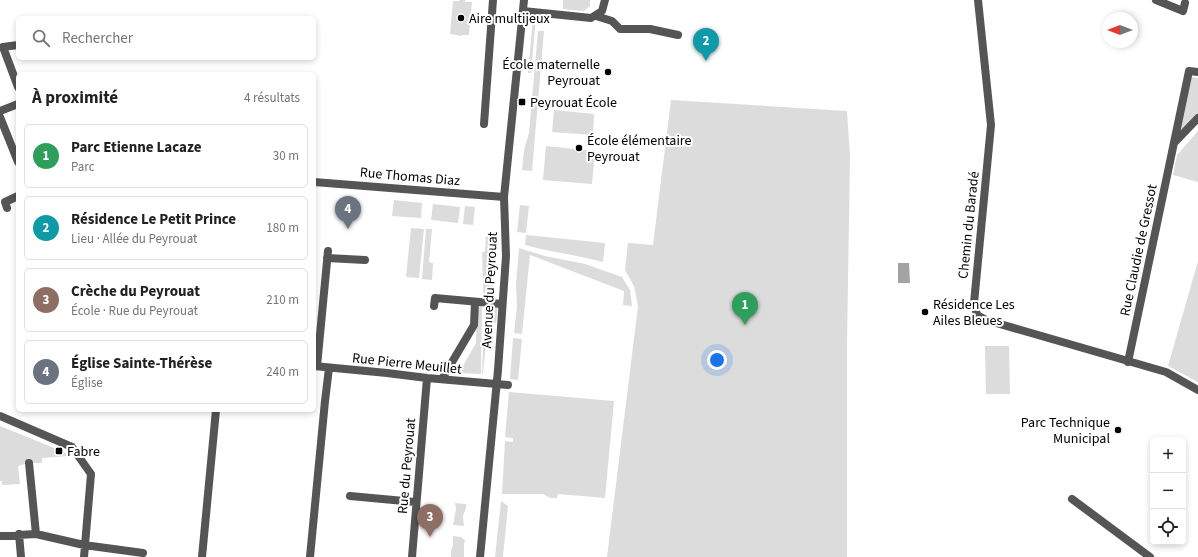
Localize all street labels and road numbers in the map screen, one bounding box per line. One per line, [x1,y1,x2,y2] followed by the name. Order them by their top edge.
[359,163,461,191] street label: Rue Thomas Diaz
[953,170,985,280] street label: Chemin du Baradé
[1115,182,1163,318] street label: Rue Claudie de Gressot
[477,231,503,349] street label: Avenue du Peyrouat
[351,348,463,380] street label: Rue Pierre Meuillet
[393,417,421,515] street label: Rue du Peyrouat

